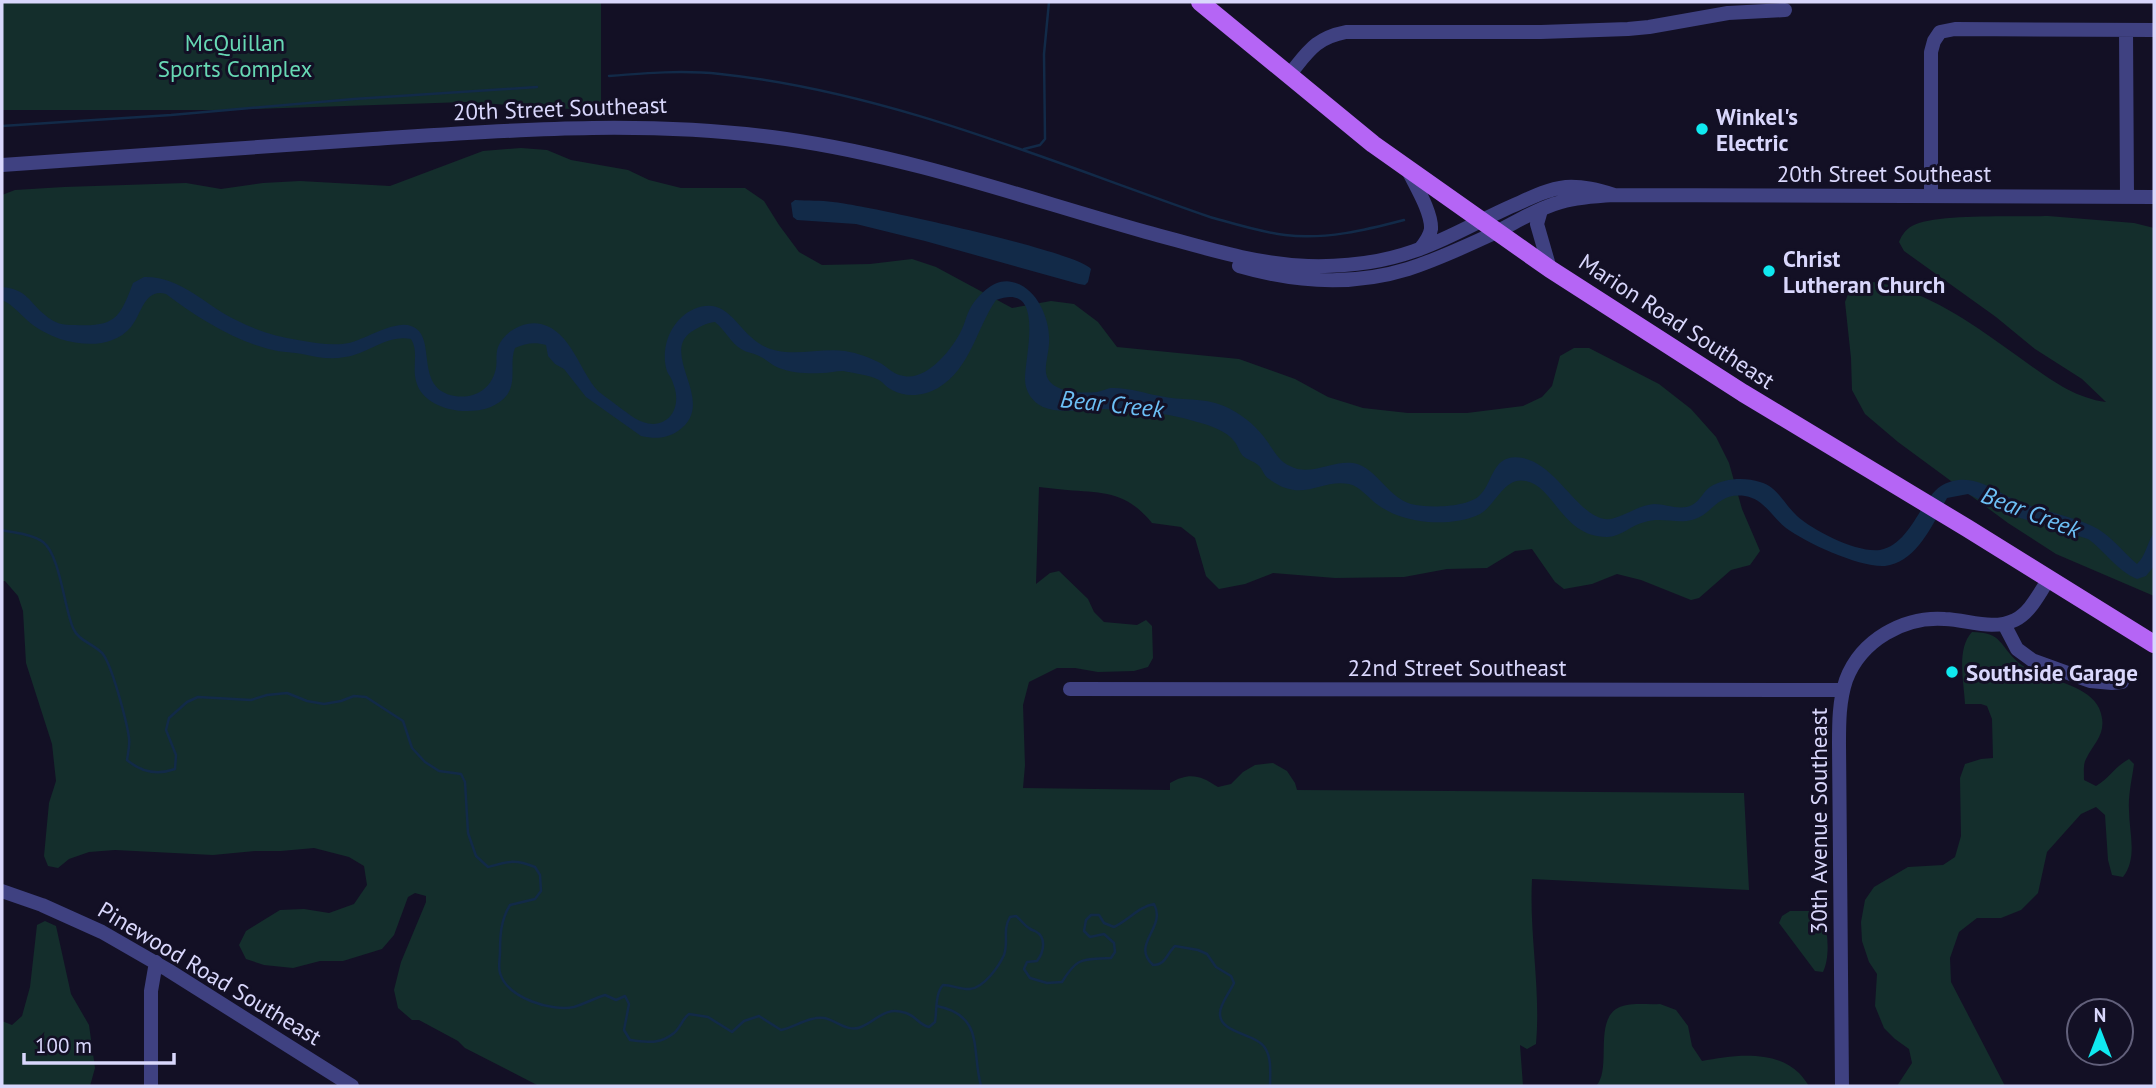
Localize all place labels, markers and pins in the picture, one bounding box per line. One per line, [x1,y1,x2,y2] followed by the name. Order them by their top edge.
[1716,102,1798,157] place label: Winkel's Electric
[1694,121,1710,137] marker: Winkel's Electric
[1783,244,1945,299] place label: Christ Lutheran Church
[1761,263,1777,279] marker: Christ Lutheran Church
[1966,658,2138,687] place label: Southside Garage
[1944,664,1960,680] marker: Southside Garage

